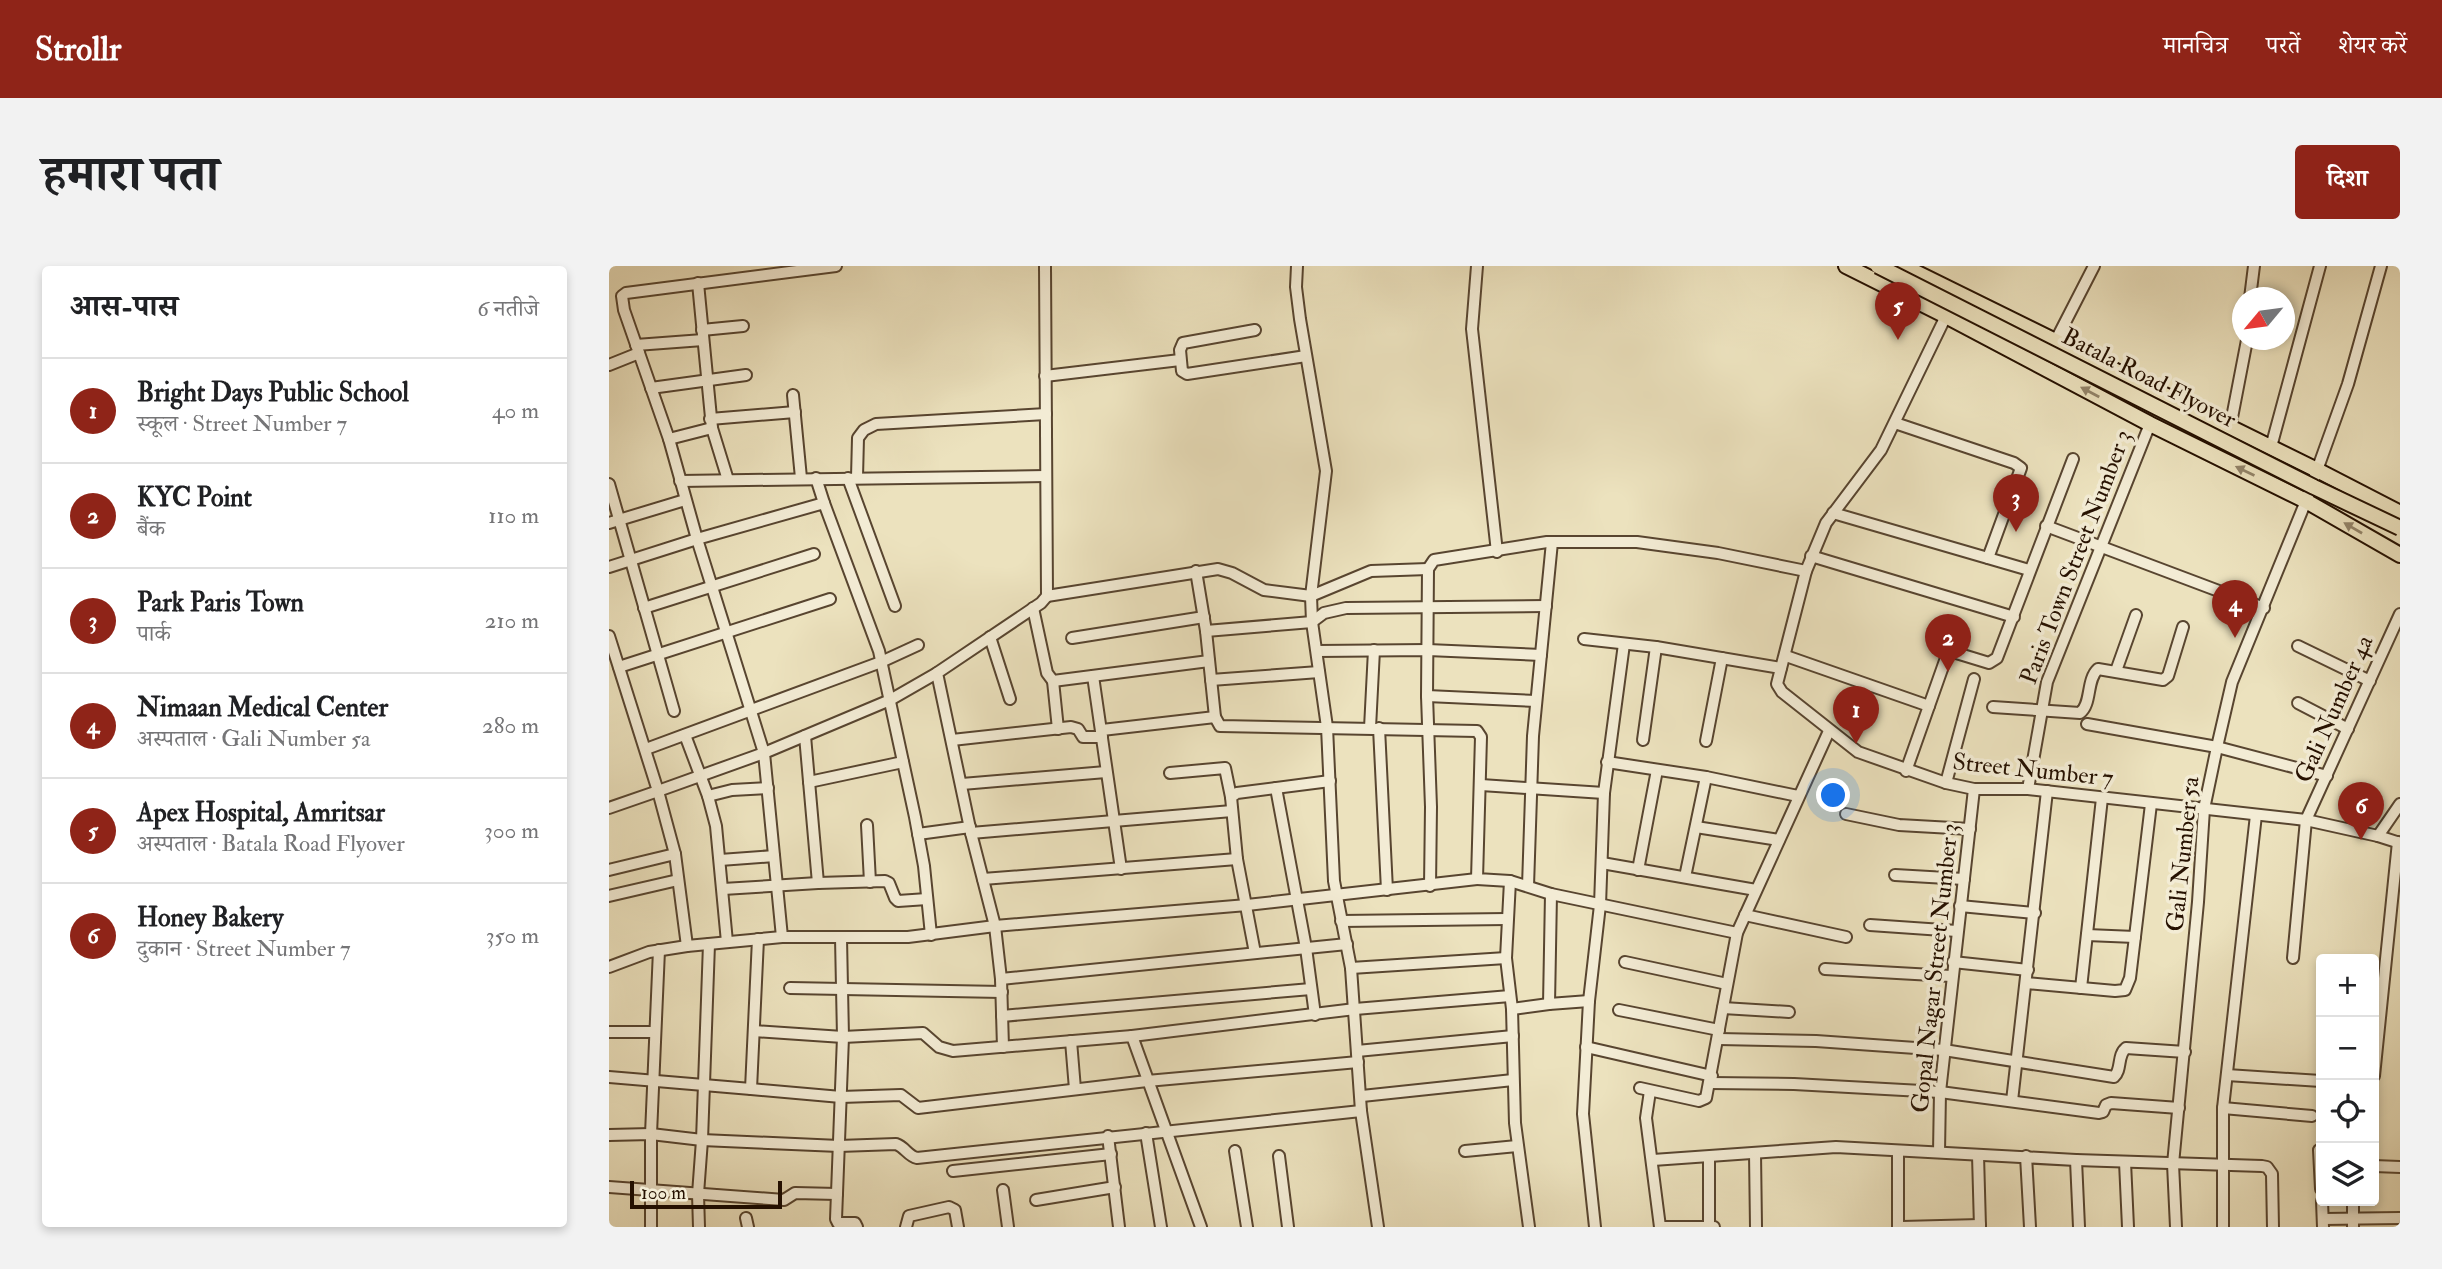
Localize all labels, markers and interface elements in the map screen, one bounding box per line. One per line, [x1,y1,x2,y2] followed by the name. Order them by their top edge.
[35,29,121,70] text: Strollr
[2163,30,2228,61] text: मानचित्र
[2266,30,2300,61] text: परतें
[2338,30,2407,61] text: शेयर करें
[42,144,219,205] text: हमारा पता
[2295,145,2400,219] button: दिशा
[1875,282,1921,340] pin: 5
[2232,287,2295,350] north arrow
[70,288,178,325] text: आस-पास
[477,294,539,323] text: 6 नतीजे
[2057,321,2241,435] street label: Batala Road Flyover
[137,377,409,409] text: Bright Days Public School
[2080,386,2100,397] one-way arrow
[89,396,97,425] text: 1
[492,396,539,425] text: 40 m
[137,409,347,438] text: स्कूल · Street Number 7
[2014,426,2138,688] street label: Paris Town Street Number 3
[2235,465,2255,476] one-way arrow
[1993,474,2039,532] pin: 3
[137,482,252,514] text: KYC Point
[87,501,99,530] text: 2
[488,501,539,530] text: 110 m
[137,514,165,543] text: बैंक
[2343,522,2363,534] one-way arrow
[2212,580,2258,638] pin: 4
[137,587,304,619] text: Park Paris Town
[89,606,97,635] text: 3
[485,606,539,635] text: 210 m
[1925,614,1971,672] pin: 2
[137,619,171,648] text: पार्क
[2288,629,2381,788] street label: Gali Number 4a
[1833,686,1879,744] pin: 1
[137,692,388,724] text: Nimaan Medical Center
[87,711,99,740] text: 4
[482,711,539,740] text: 280 m
[137,724,370,753] text: अस्पताल · Gali Number 5a
[1951,746,2115,794] street label: Street Number 7
[2159,774,2207,933] street label: Gali Number 5a
[1816,778,1850,812] your location
[2338,782,2384,840] pin: 6
[137,797,385,829] text: Apex Hospital, Amritsar
[88,816,98,845] text: 5
[484,816,539,845] text: 300 m
[1904,822,1966,1114] street label: Gopal Nagar Street Number 3
[137,829,405,858] text: अस्पताल · Batala Road Flyover
[137,902,283,934] text: Honey Bakery
[87,921,99,950] text: 6
[486,921,539,950] text: 350 m
[137,934,351,963] text: दुकान · Street Number 7
[2316,954,2379,1206] map controls
[2316,954,2379,1017] button: +
[2316,1017,2379,1080] button: −
[2316,1080,2379,1143] button: locate
[2316,1143,2379,1206] button: layers
[630,1178,782,1210] scale bar
[641,1181,686,1205] text: 100 m

